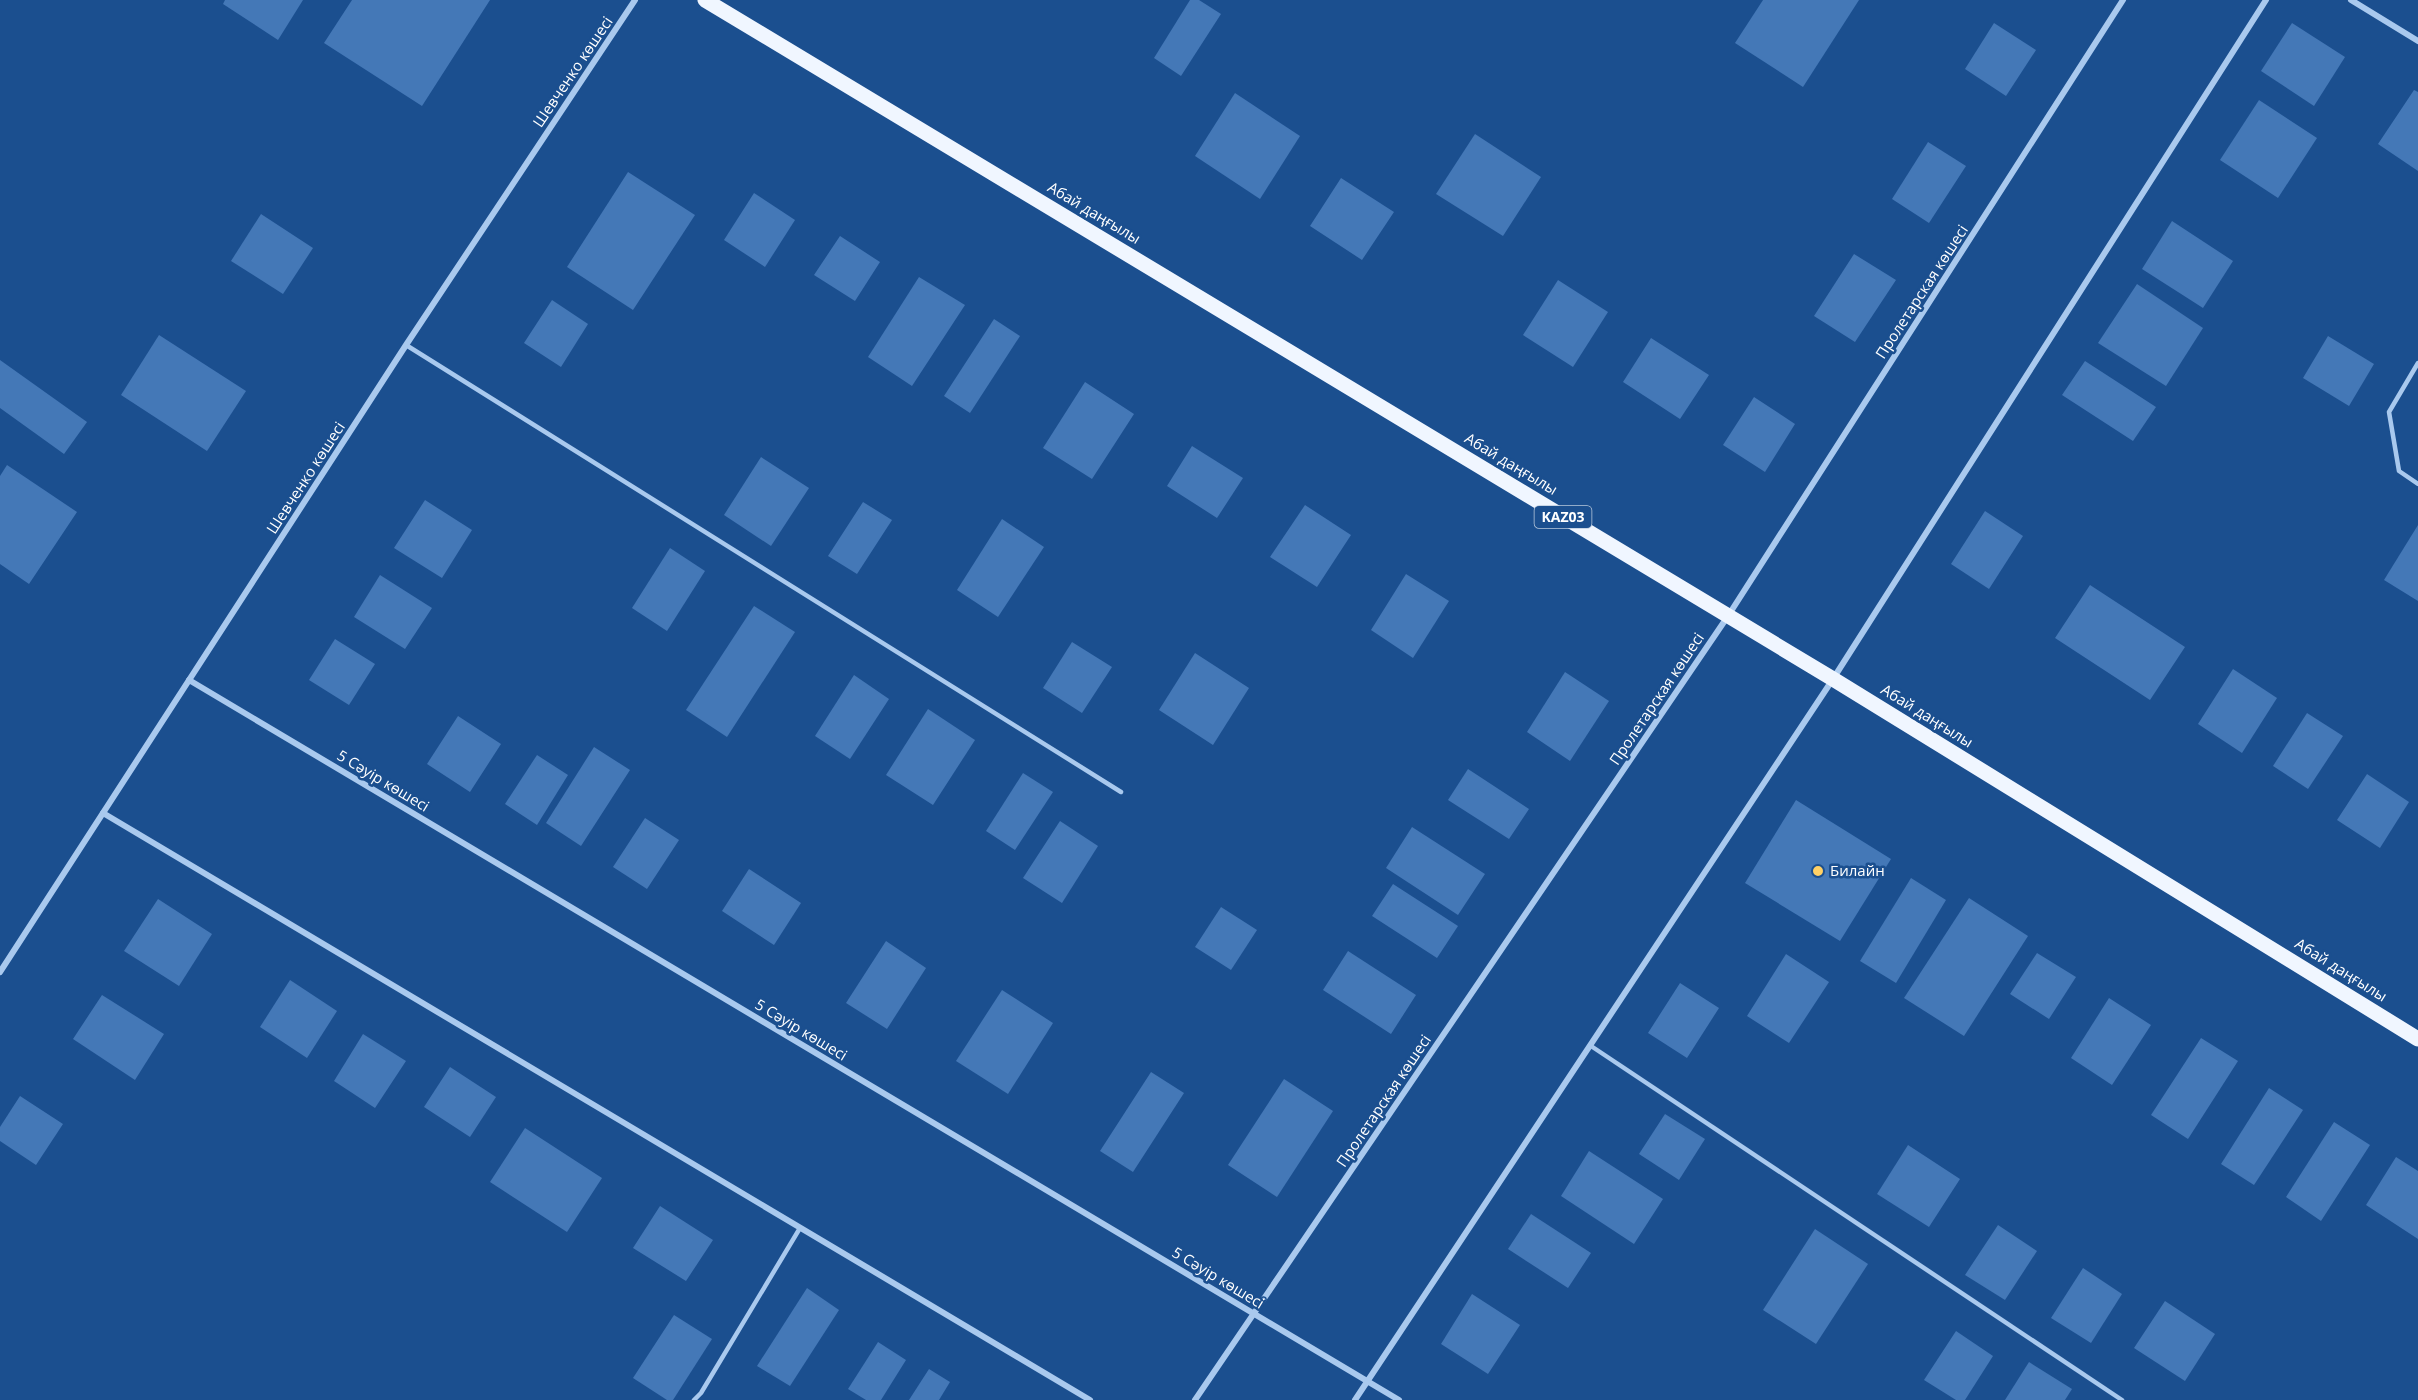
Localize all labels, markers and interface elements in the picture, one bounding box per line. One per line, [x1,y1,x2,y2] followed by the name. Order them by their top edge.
[528,12,617,131] street label: Шевченко көшесі
[1044,177,1145,248] street label: Абай даңғылы
[1870,221,1972,362] street label: Пролетарская көшесі
[261,418,349,537] street label: Шевченко көшесі
[1461,428,1562,499] street label: Абай даңғылы
[1534,506,1592,528] road number: KАZ03
[1604,628,1708,769] street label: Пролетарская көшесі
[1878,679,1977,751] street label: Абай даңғылы
[334,745,433,816] street label: 5 Сәуір көшесі
[1830,860,1885,880] place label: Билайн
[1811,864,1825,878] marker: Билайн
[2292,933,2391,1005] street label: Абай даңғылы
[752,994,851,1065] street label: 5 Сәуір көшесі
[1331,1030,1435,1171] street label: Пролетарская көшесі
[1169,1242,1268,1313] street label: 5 Сәуір көшесі

